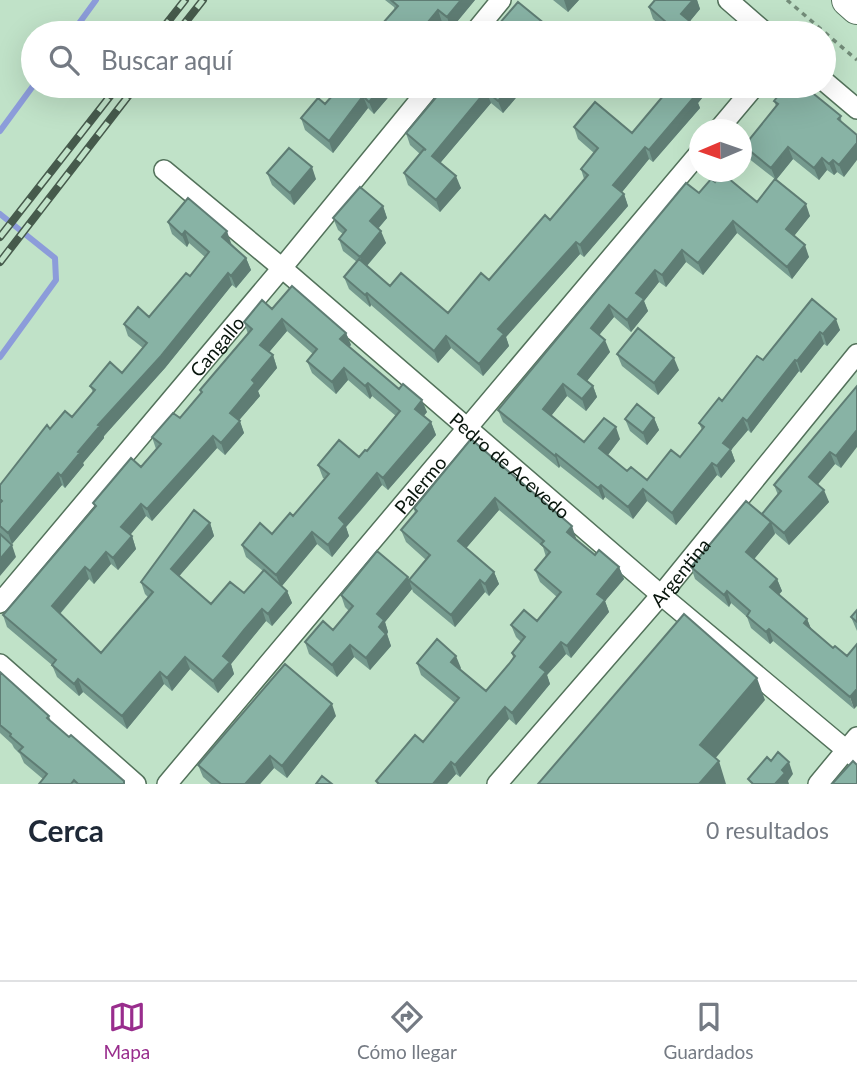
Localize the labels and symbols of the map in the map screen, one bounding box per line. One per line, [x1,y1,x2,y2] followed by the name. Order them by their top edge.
[689,119,752,182] north arrow
[184,311,248,381] street label: Cangallo
[446,407,575,523] street label: Pedro de Acevedo
[389,451,451,518] street label: Palermo
[645,533,714,611] street label: Argentina

